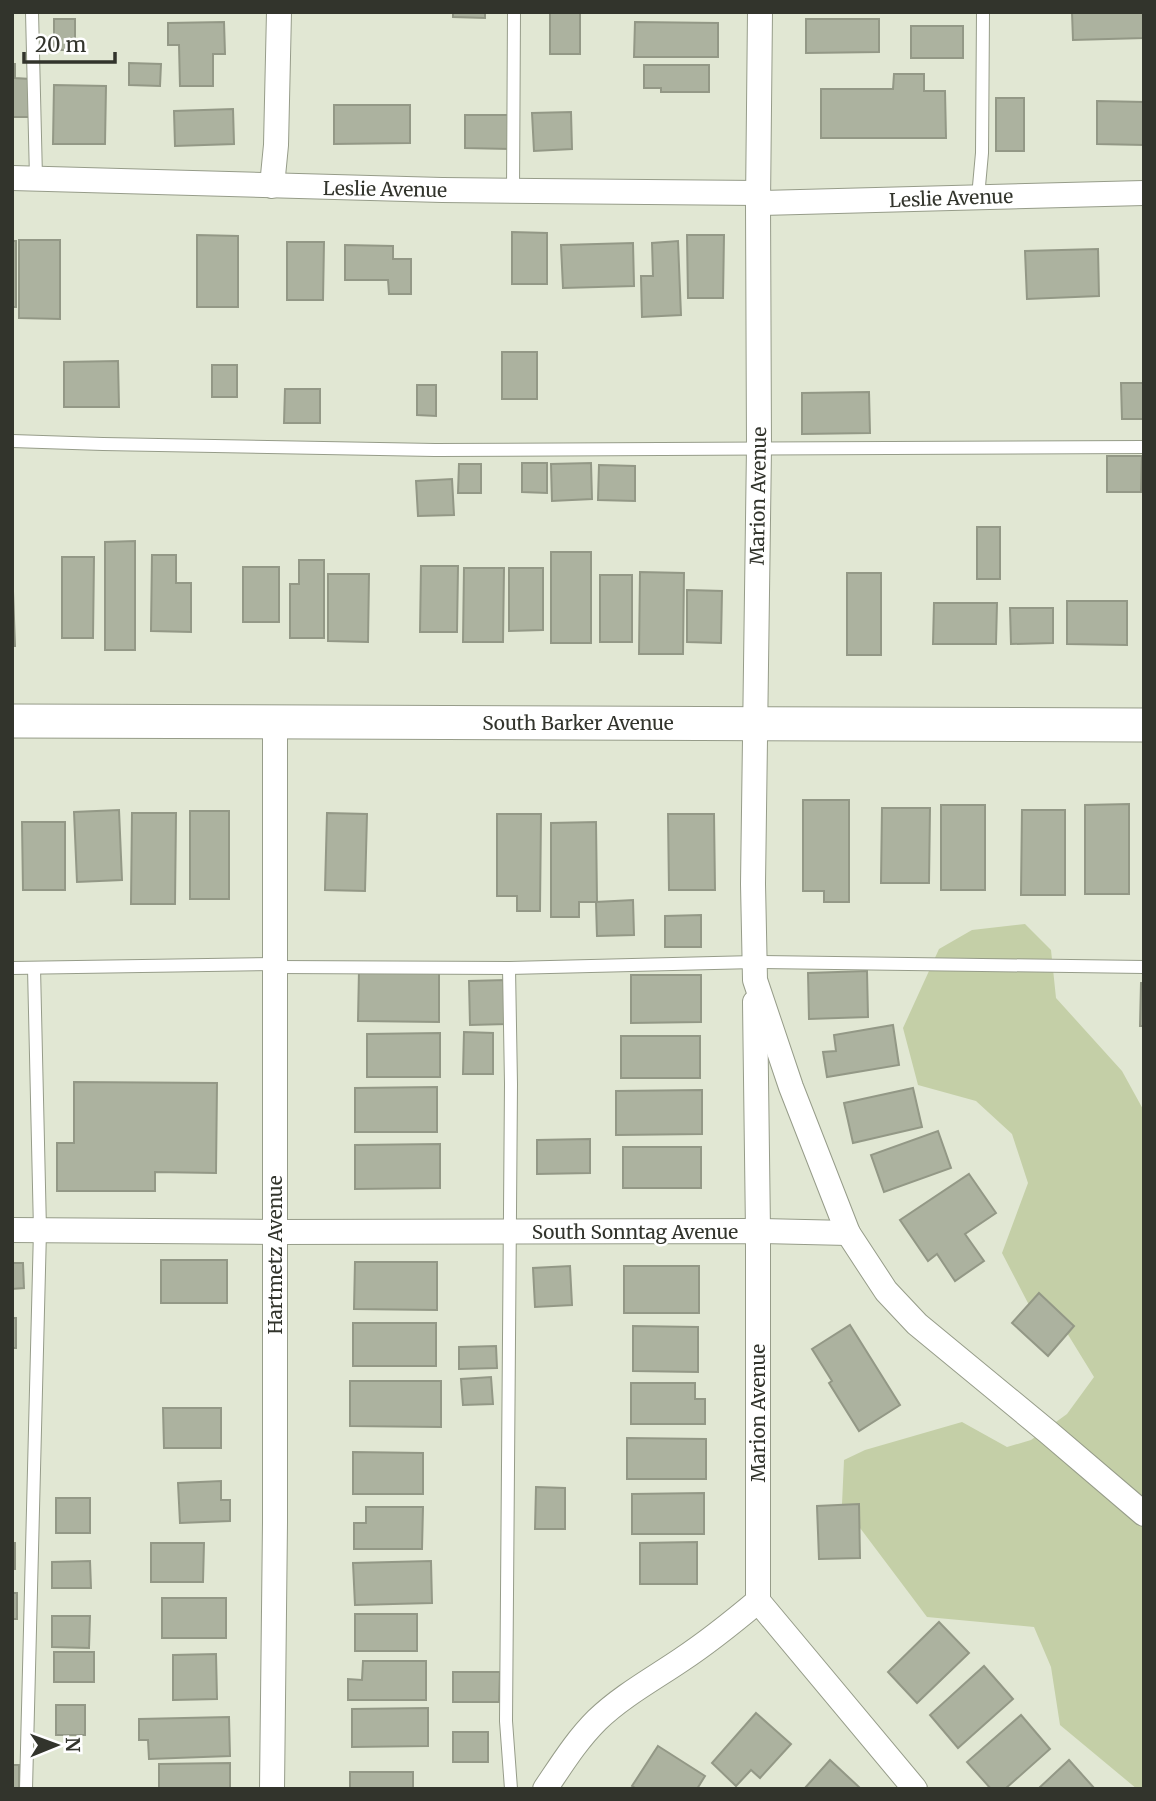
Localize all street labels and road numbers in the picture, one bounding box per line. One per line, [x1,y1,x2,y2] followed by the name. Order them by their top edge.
[323,176,447,202] street label: Leslie Avenue
[888,184,1014,212] street label: Leslie Avenue
[745,426,771,565] street label: Marion Avenue
[482,711,674,735] street label: South Barker Avenue
[263,1175,287,1335] street label: Hartmetz Avenue
[532,1220,738,1244] street label: South Sonntag Avenue
[746,1344,770,1482] street label: Marion Avenue

